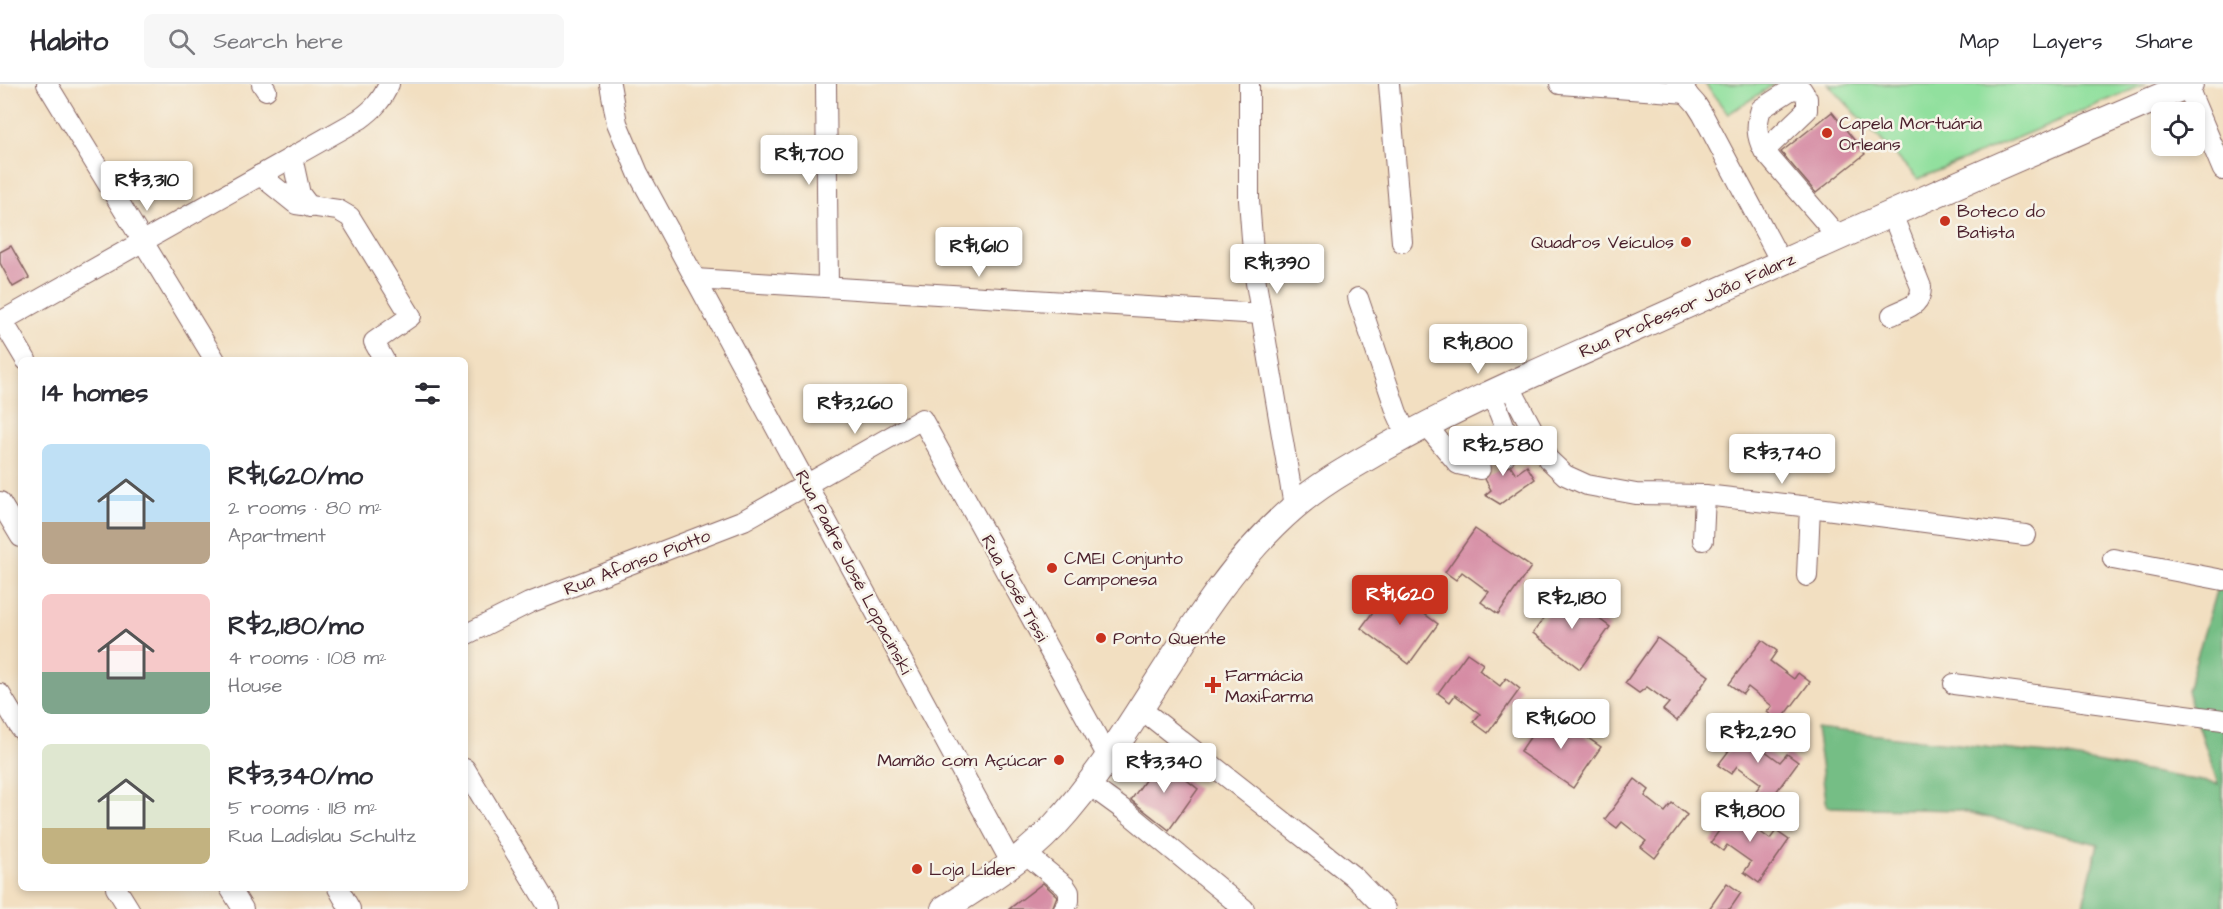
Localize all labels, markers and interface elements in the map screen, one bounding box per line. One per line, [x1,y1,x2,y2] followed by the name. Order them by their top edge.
[144,14,564,68] search box
[30,22,108,61] text: Habito
[165,25,198,58] icon: search
[213,26,343,57] text: Search here
[1959,27,1999,56] text: Map
[2032,27,2102,56] text: Layers
[2135,27,2193,56] text: Share
[2151,102,2205,156] map controls
[2151,102,2205,156] button: locate
[1839,111,1982,157] place label: Capela Mortuária Orleans
[1820,126,1834,140] marker: Capela Mortuária Orleans
[754,135,864,186] pin: R$1,700
[774,140,844,168] text: R$1,700
[92,161,202,212] pin: R$3,310
[115,166,179,194] text: R$3,310
[1957,199,2045,245] place label: Boteco do Batista
[1938,214,1952,228] marker: Boteco do Batista
[924,227,1034,278] pin: R$1,610
[1531,230,1674,255] place label: Quadros Veículos
[949,232,1009,260] text: R$1,610
[1679,235,1693,249] marker: Quadros Veículos
[1222,244,1332,295] pin: R$1,390
[1575,246,1799,365] street label: Rua Professor João Falarz
[1244,249,1310,277] text: R$1,390
[1423,324,1533,375] pin: R$1,800
[1443,329,1513,357] text: R$1,800
[42,375,148,411] text: 14 homes
[411,377,444,410] icon: filters
[800,384,910,435] pin: R$3,260
[817,389,893,417] text: R$3,260
[1448,426,1558,477] pin: R$2,580
[1463,431,1543,459] text: R$2,580
[1727,434,1837,485] pin: R$3,740
[1743,439,1821,467] text: R$3,740
[228,458,363,494] text: R$1,620/mo
[789,466,918,679] street label: Rua Padre José Lopacinski
[90,468,162,540] icon: home
[228,494,382,522] text: 2 rooms · 80 m²
[228,522,326,550] text: Apartment
[560,523,714,602] street label: Rua Afonso Piotto
[975,530,1054,646] street label: Rua José Tissi
[1064,546,1183,592] place label: CMEI Conjunto Camponesa
[1045,561,1059,575] marker: CMEI Conjunto Camponesa
[1345,575,1455,626] pin: R$1,620
[1517,579,1627,630] pin: R$2,180
[1366,580,1434,608] text: R$1,620
[1538,584,1606,612] text: R$2,180
[228,608,364,644] text: R$2,180/mo
[90,618,162,690] icon: home
[1113,626,1226,651] place label: Ponto Quente
[1094,631,1108,645] marker: Ponto Quente
[228,644,387,672] text: 4 rooms · 108 m²
[1225,663,1313,709] place label: Farmácia Maxifarma
[228,672,282,700] text: House
[1206,678,1220,692] marker: Farmácia Maxifarma
[1506,699,1616,750] pin: R$1,600
[1526,704,1596,732] text: R$1,600
[1703,713,1813,764] pin: R$2,290
[1720,718,1796,746] text: R$2,290
[1109,743,1219,794] pin: R$3,340
[877,748,1047,773] place label: Mamão com Açúcar
[1126,748,1202,776] text: R$3,340
[1052,753,1066,767] marker: Mamão com Açúcar
[228,758,373,794] text: R$3,340/mo
[90,768,162,840] icon: home
[1695,792,1805,843] pin: R$1,800
[228,794,377,822] text: 5 rooms · 118 m²
[1715,797,1785,825] text: R$1,800
[228,822,416,850] text: Rua Ladislau Schultz
[929,857,1015,882] place label: Loja Líder
[910,862,924,876] marker: Loja Líder

